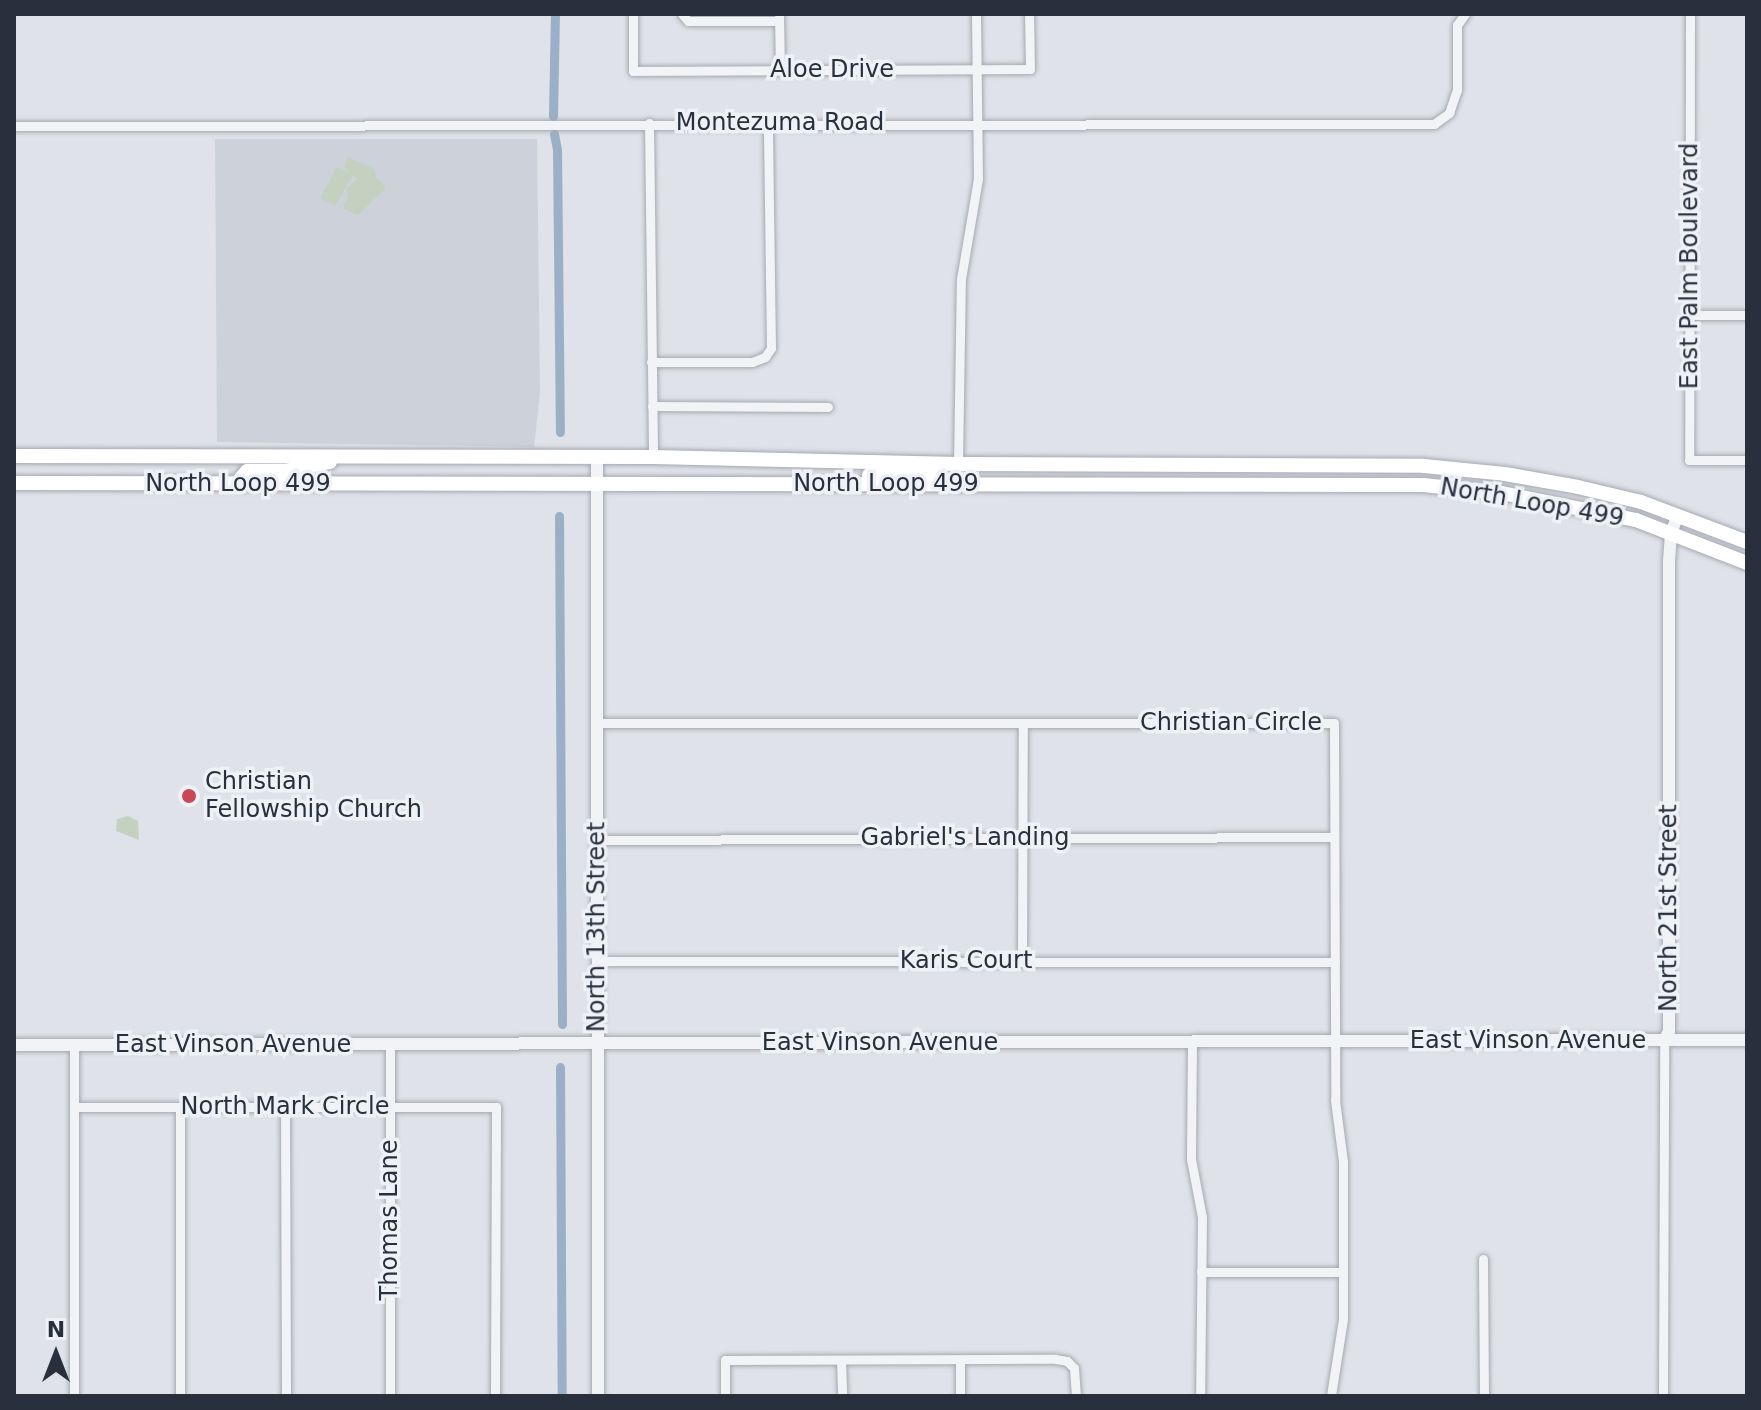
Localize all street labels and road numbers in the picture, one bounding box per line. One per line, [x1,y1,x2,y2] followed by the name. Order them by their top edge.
[770,56,894,84] street label: Aloe Drive
[676,109,884,137] street label: Montezuma Road
[1676,143,1704,389] street label: East Palm Boulevard
[145,470,331,498] street label: North Loop 499
[793,470,979,498] street label: North Loop 499
[1438,473,1626,533] street label: North Loop 499
[1140,709,1322,737] street label: Christian Circle
[1655,804,1683,1012] street label: North 21st Street
[583,822,611,1032] street label: North 13th Street
[861,824,1069,852] street label: Gabriel's Landing
[900,947,1032,975] street label: Karis Court
[1410,1027,1646,1055] street label: East Vinson Avenue
[762,1029,998,1057] street label: East Vinson Avenue
[115,1031,351,1059] street label: East Vinson Avenue
[181,1093,389,1121] street label: North Mark Circle
[376,1140,404,1300] street label: Thomas Lane

